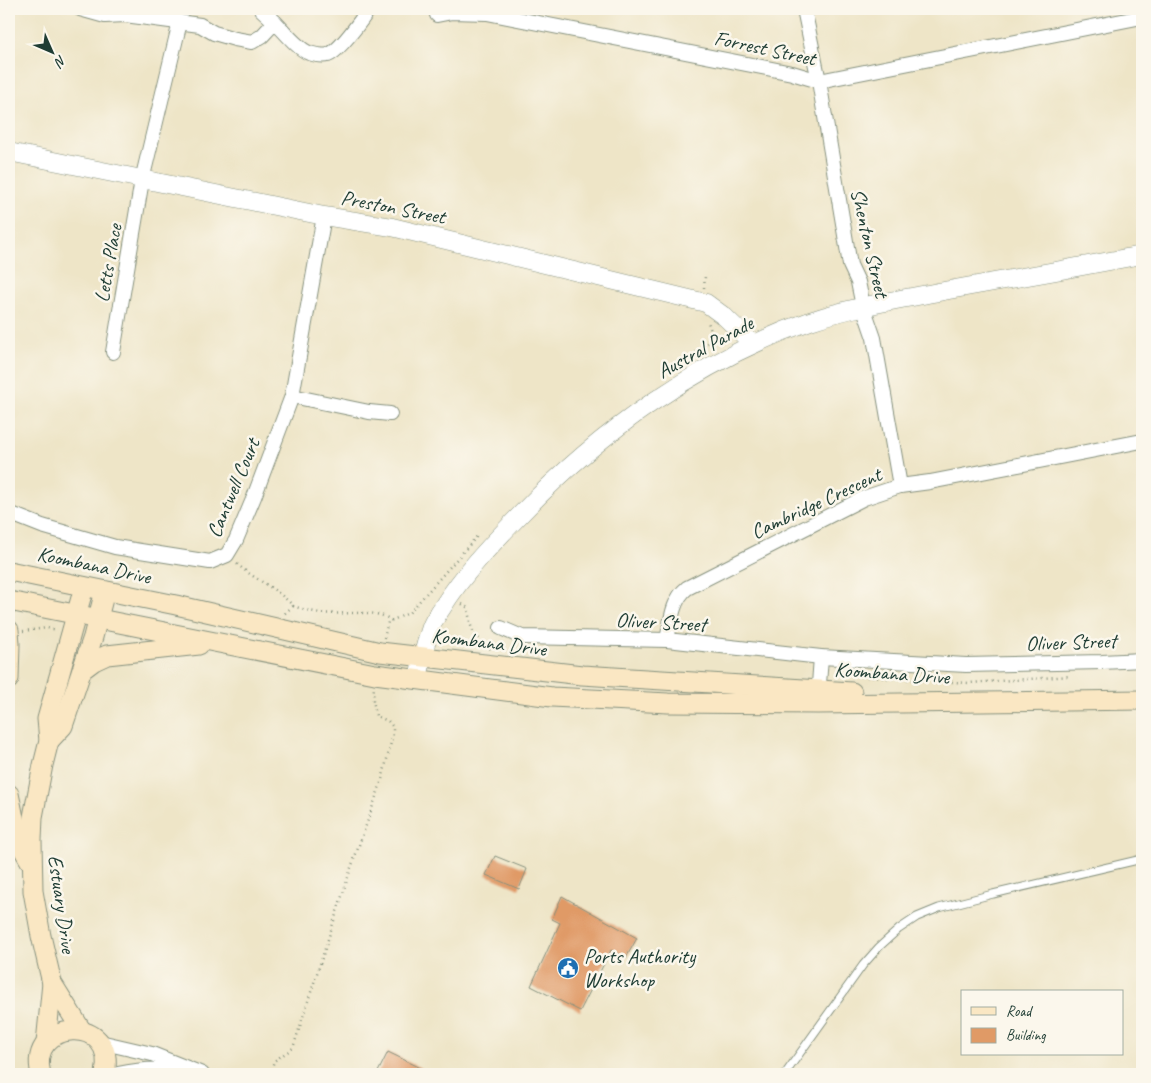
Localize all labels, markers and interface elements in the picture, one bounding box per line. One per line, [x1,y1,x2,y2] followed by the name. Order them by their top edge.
[712,25,820,72] street label: Forrest Street
[28,28,78,78] north arrow
[50,52,70,72] text: N
[339,184,449,230] street label: Preston Street
[845,186,896,302] street label: Shenton Street
[88,221,128,304] street label: Letts Place
[652,309,759,384] street label: Austral Parade
[201,433,266,541] street label: Cantwell Court
[747,461,887,545] street label: Cambridge Crescent
[35,540,154,590] street label: Koombana Drive
[615,607,710,638] street label: Oliver Street
[430,622,549,662] street label: Koombana Drive
[1025,627,1120,657] street label: Oliver Street
[834,656,951,690] street label: Koombana Drive
[42,853,82,957] street label: Estuary Drive
[584,943,697,993] place label: Ports Authority Workshop
[556,956,580,980] public building icon: Ports Authority Workshop
[961,990,1124,1056] legend
[1006,1002,1033,1021] text: Road
[1006,1026,1046,1045] text: Building

